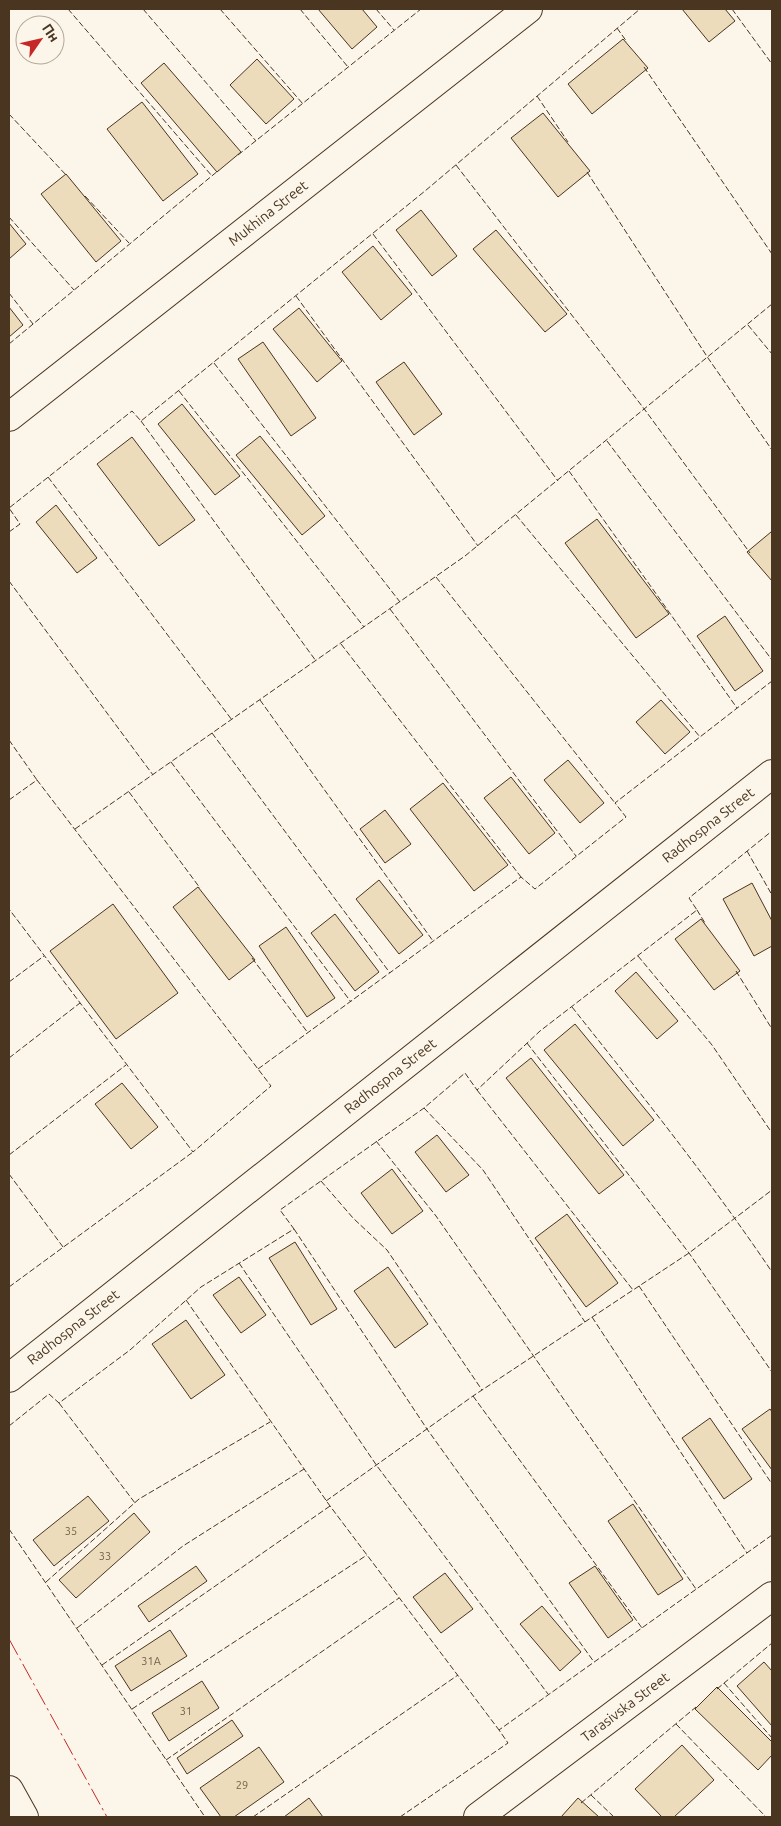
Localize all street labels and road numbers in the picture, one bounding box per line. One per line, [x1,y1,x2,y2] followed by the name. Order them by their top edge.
[225,177,311,249] street label: Mukhina Street
[659,784,757,866] street label: Radhospna Street
[341,1035,439,1117] street label: Radhospna Street
[24,1286,122,1368] street label: Radhospna Street
[578,1668,672,1745] street label: Tarasivska Street

